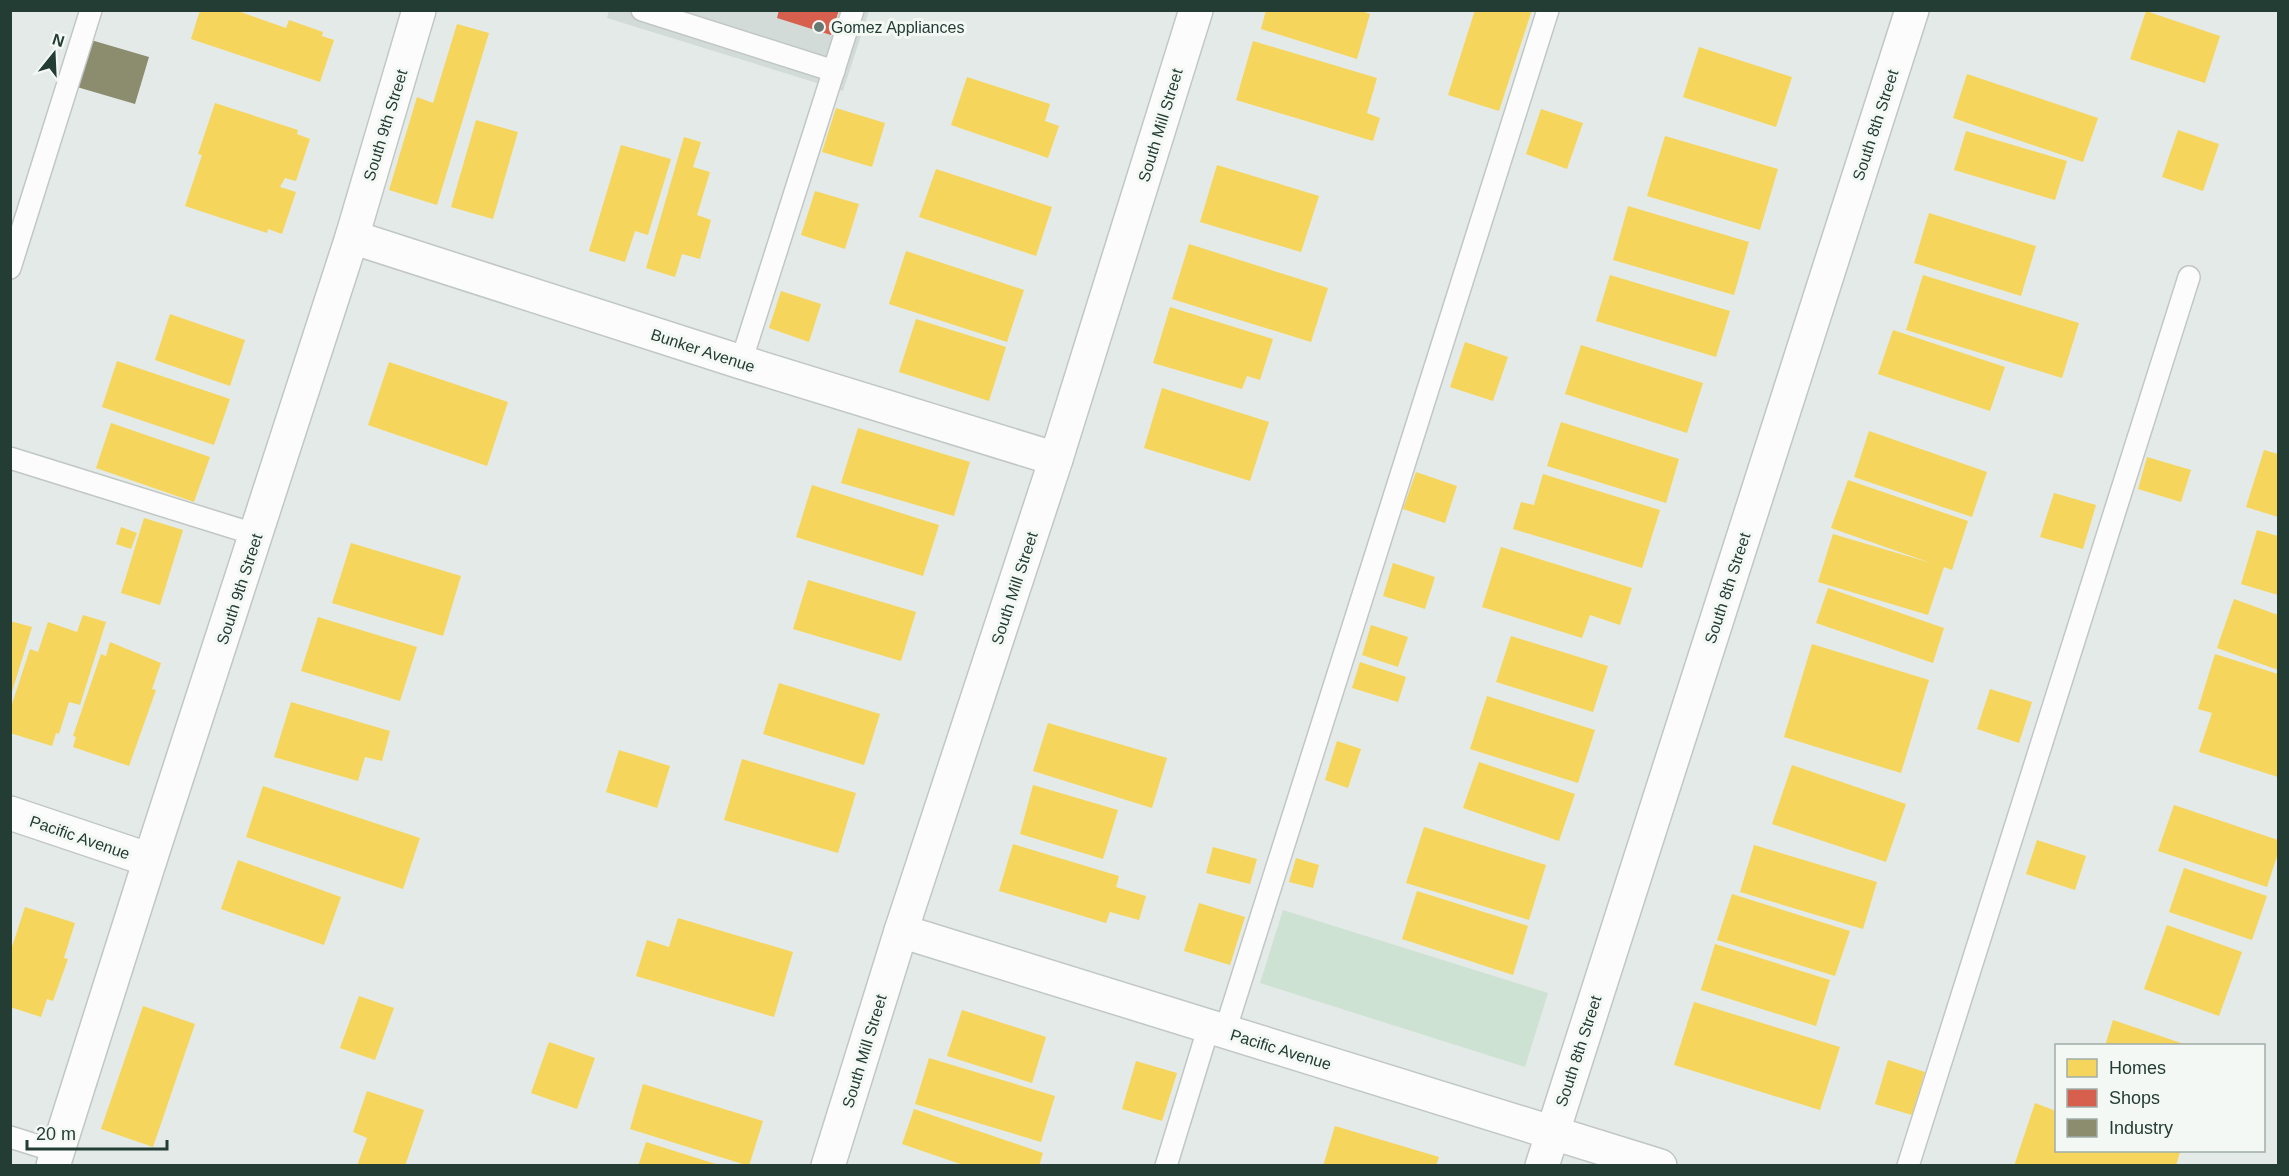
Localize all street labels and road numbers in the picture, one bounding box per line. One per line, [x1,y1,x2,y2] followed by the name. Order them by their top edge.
[1135,66,1186,184] street label: South Mill Street
[360,67,411,183] street label: South 9th Street
[1850,67,1902,183] street label: South 8th Street
[649,326,757,375] street label: Bunker Avenue
[988,529,1041,647] street label: South Mill Street
[1702,530,1754,646] street label: South 8th Street
[214,531,266,647] street label: South 9th Street
[28,812,132,863] street label: Pacific Avenue
[839,992,890,1110] street label: South Mill Street
[1553,993,1605,1109] street label: South 8th Street
[1228,1026,1333,1073] street label: Pacific Avenue

